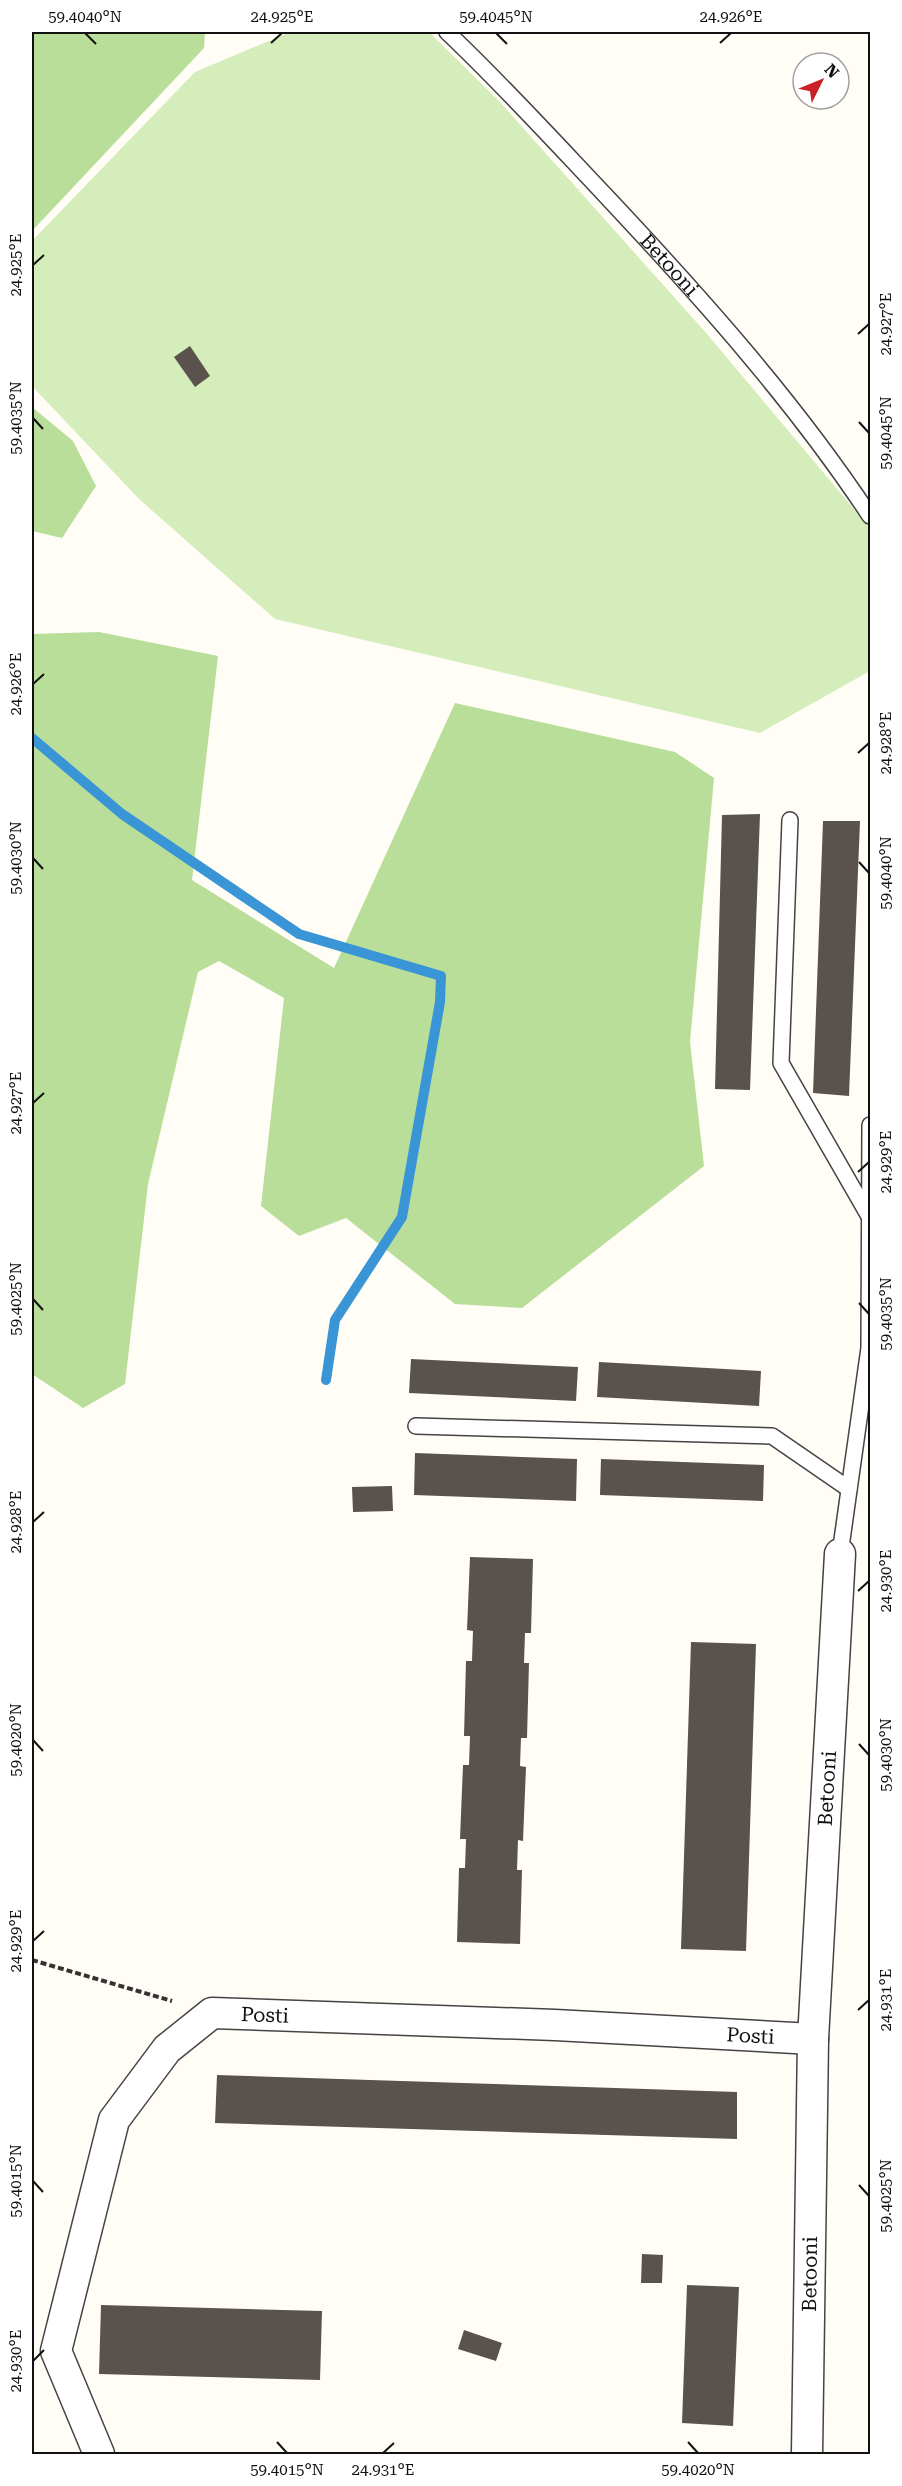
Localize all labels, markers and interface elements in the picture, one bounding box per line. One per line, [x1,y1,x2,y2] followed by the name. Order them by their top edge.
[48,8,122,26] text: 59.4040°N
[251,8,313,26] text: 24.925°E
[459,8,533,26] text: 59.4045°N
[700,8,762,26] text: 24.926°E
[791,51,851,111] north arrow
[820,60,843,82] text: N
[635,229,704,301] street label: Betooni
[7,234,25,296] text: 24.925°E
[877,293,895,355] text: 24.927°E
[7,381,25,455] text: 59.4035°N
[877,396,895,470] text: 59.4045°N
[7,653,25,715] text: 24.926°E
[877,712,895,774] text: 24.928°E
[7,821,25,895] text: 59.4030°N
[877,836,895,910] text: 59.4040°N
[7,1072,25,1134] text: 24.927°E
[877,1131,895,1193] text: 24.929°E
[7,1262,25,1336] text: 59.4025°N
[877,1277,895,1351] text: 59.4035°N
[7,1491,25,1553] text: 24.928°E
[877,1550,895,1612] text: 24.930°E
[7,1703,25,1777] text: 59.4020°N
[877,1718,895,1792] text: 59.4030°N
[813,1750,841,1827] street label: Betooni
[7,1910,25,1972] text: 24.929°E
[877,1969,895,2031] text: 24.931°E
[241,2002,289,2028] street label: Posti
[726,2022,775,2049] street label: Posti
[7,2144,25,2218] text: 59.4015°N
[877,2159,895,2233] text: 59.4025°N
[797,2236,822,2312] street label: Betooni
[7,2330,25,2392] text: 24.930°E
[250,2461,324,2479] text: 59.4015°N
[352,2461,414,2479] text: 24.931°E
[661,2461,735,2479] text: 59.4020°N

